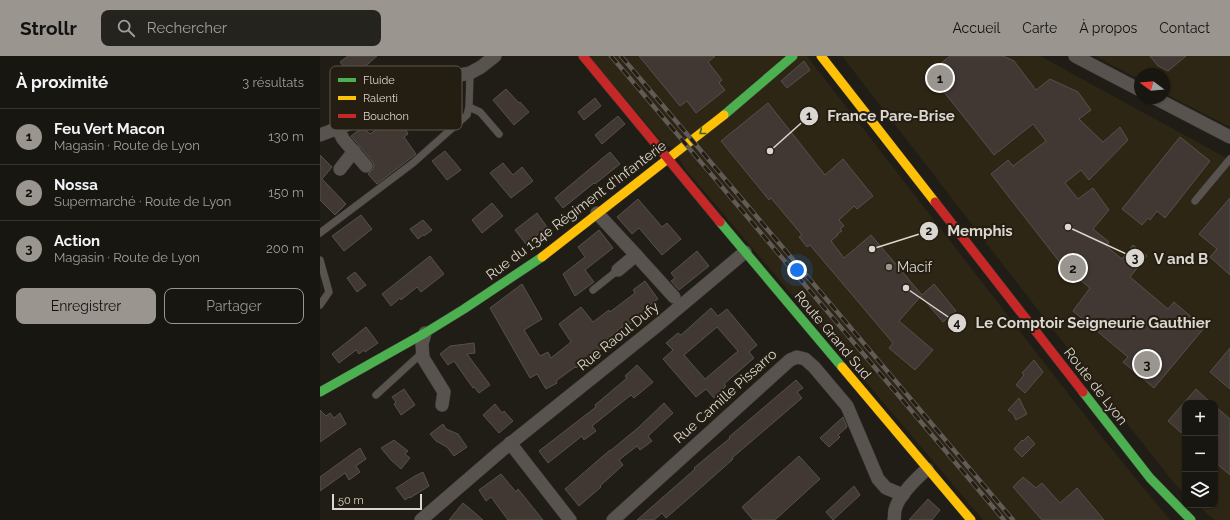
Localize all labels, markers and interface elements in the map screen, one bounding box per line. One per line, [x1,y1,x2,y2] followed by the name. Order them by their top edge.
[101,10,381,46] search box
[20,17,77,39] text: Strollr
[115,17,137,39] icon: search
[147,19,227,37] text: Rechercher
[952,20,1000,36] text: Accueil
[1022,20,1057,36] text: Carte
[1079,20,1137,36] text: À propos
[1159,20,1210,36] text: Contact
[927,63,953,93] pin: 1
[330,66,462,130] legend
[1134,68,1170,104] north arrow
[16,72,108,92] text: À proximité
[363,74,395,87] text: Fluide
[242,75,304,90] text: 3 résultats
[363,92,398,105] text: Ralenti
[799,102,963,129] callout: France Pare-Brise
[827,107,955,125] text: France Pare-Brise
[806,109,812,123] text: 1
[363,110,409,123] text: Bouchon
[54,120,165,138] text: Feu Vert Macon
[699,128,706,135] one-way arrow
[26,129,32,144] text: 1
[268,129,304,144] text: 130 m
[483,137,669,283] street label: Rue du 134e Régiment d'Infanterie
[54,138,200,153] text: Magasin · Route de Lyon
[54,176,98,194] text: Nossa
[25,185,33,200] text: 2
[268,185,304,200] text: 150 m
[54,194,231,209] text: Supermarché · Route de Lyon
[919,218,1021,245] callout: Memphis
[947,222,1013,240] text: Memphis
[926,224,933,238] text: 2
[54,232,100,250] text: Action
[25,241,33,256] text: 3
[266,241,304,256] text: 200 m
[1125,245,1216,272] callout: V and B
[54,250,200,265] text: Magasin · Route de Lyon
[1154,250,1208,268] text: V and B
[1132,251,1139,265] text: 3
[1060,253,1086,283] pin: 2
[897,259,934,275] place label: Macif
[787,260,807,280] your location
[884,262,894,272] marker: Macif
[16,288,156,324] button: Enregistrer
[164,288,304,324] button: Partager
[791,288,875,382] street label: Route Grand Sud
[574,298,662,374] street label: Rue Raoul Dufy
[947,310,1218,337] callout: Le Comptoir Seigneurie Gauthier
[976,314,1211,332] text: Le Comptoir Seigneurie Gauthier
[954,316,961,330] text: 4
[1061,344,1131,428] street label: Route de Lyon
[670,346,780,446] street label: Rue Camille Pissarro
[1134,349,1160,379] pin: 3
[1182,400,1218,508] map controls
[1182,400,1218,436] button: +
[1182,436,1218,472] button: −
[1182,472,1218,508] button: layers
[332,492,422,511] scale bar
[338,494,364,507] text: 50 m

